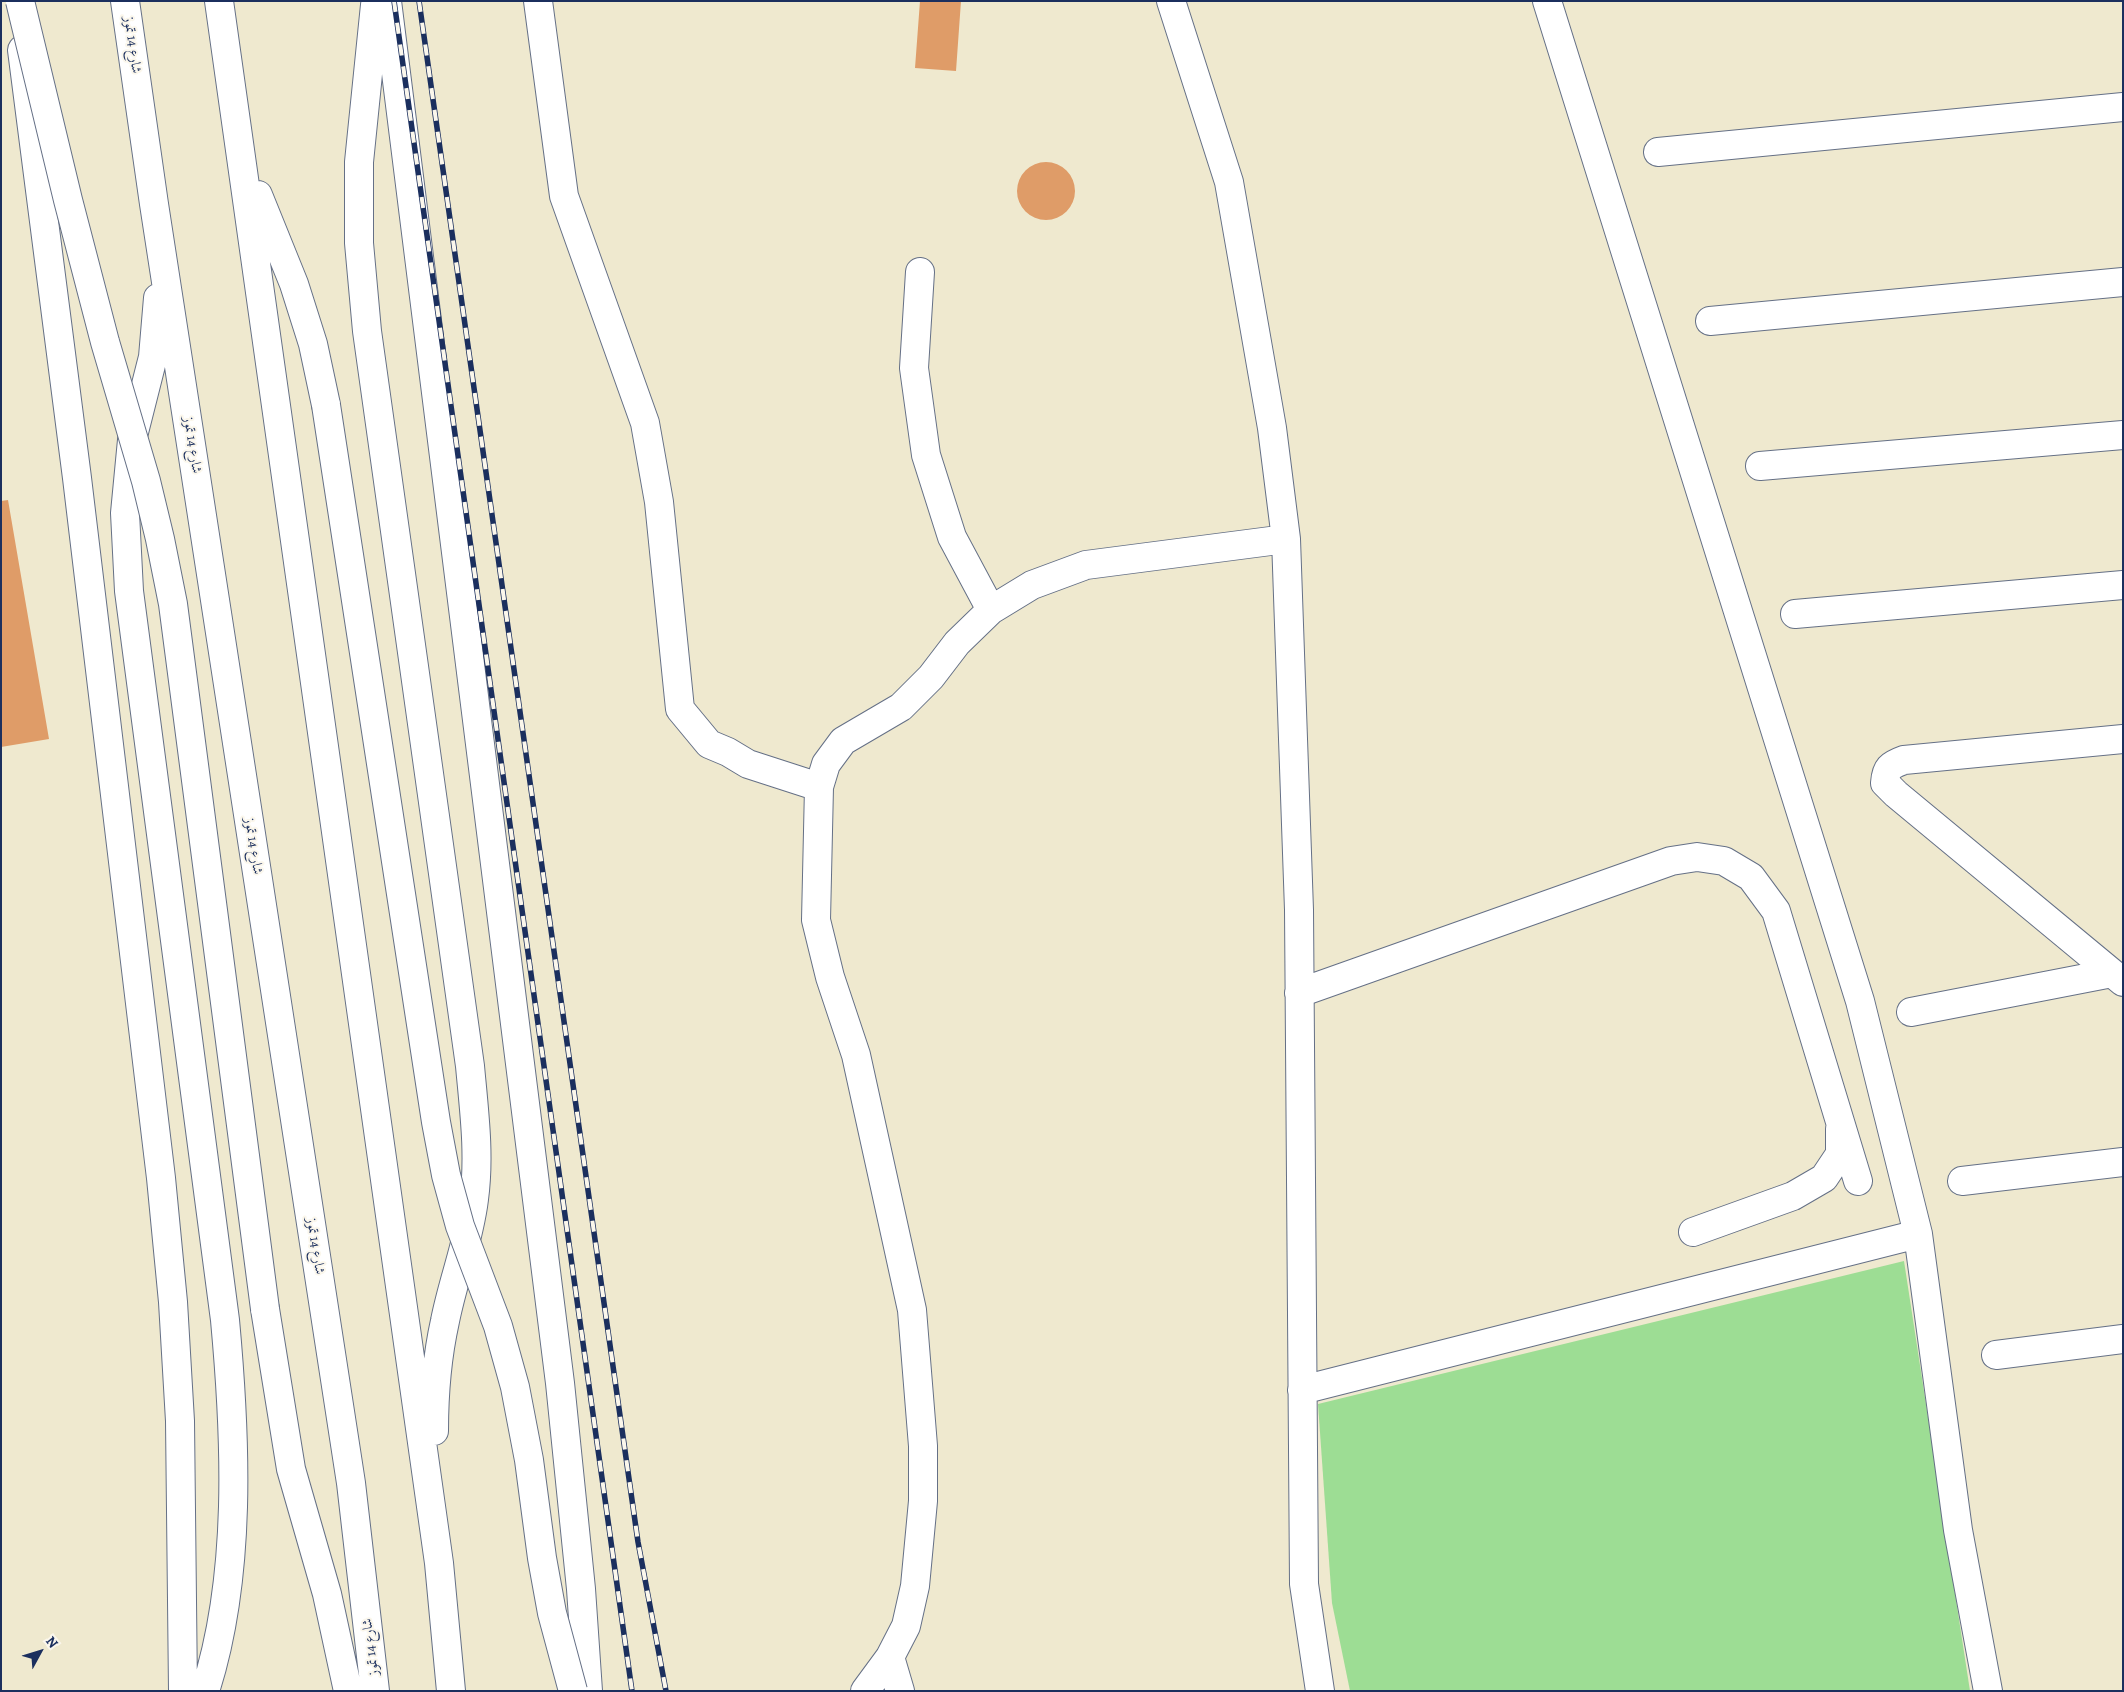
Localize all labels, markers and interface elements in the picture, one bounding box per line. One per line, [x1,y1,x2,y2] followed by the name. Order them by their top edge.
[120,15,144,75] street label: شارع 14 تموز
[179,415,205,475] street label: شارع 14 تموز
[240,816,266,876] street label: شارع 14 تموز
[302,1216,328,1276] street label: شارع 14 تموز
[359,1617,383,1677] street label: شارع 14 تموز
[15,1627,65,1677] north arrow
[41,1632,63,1652] text: N

